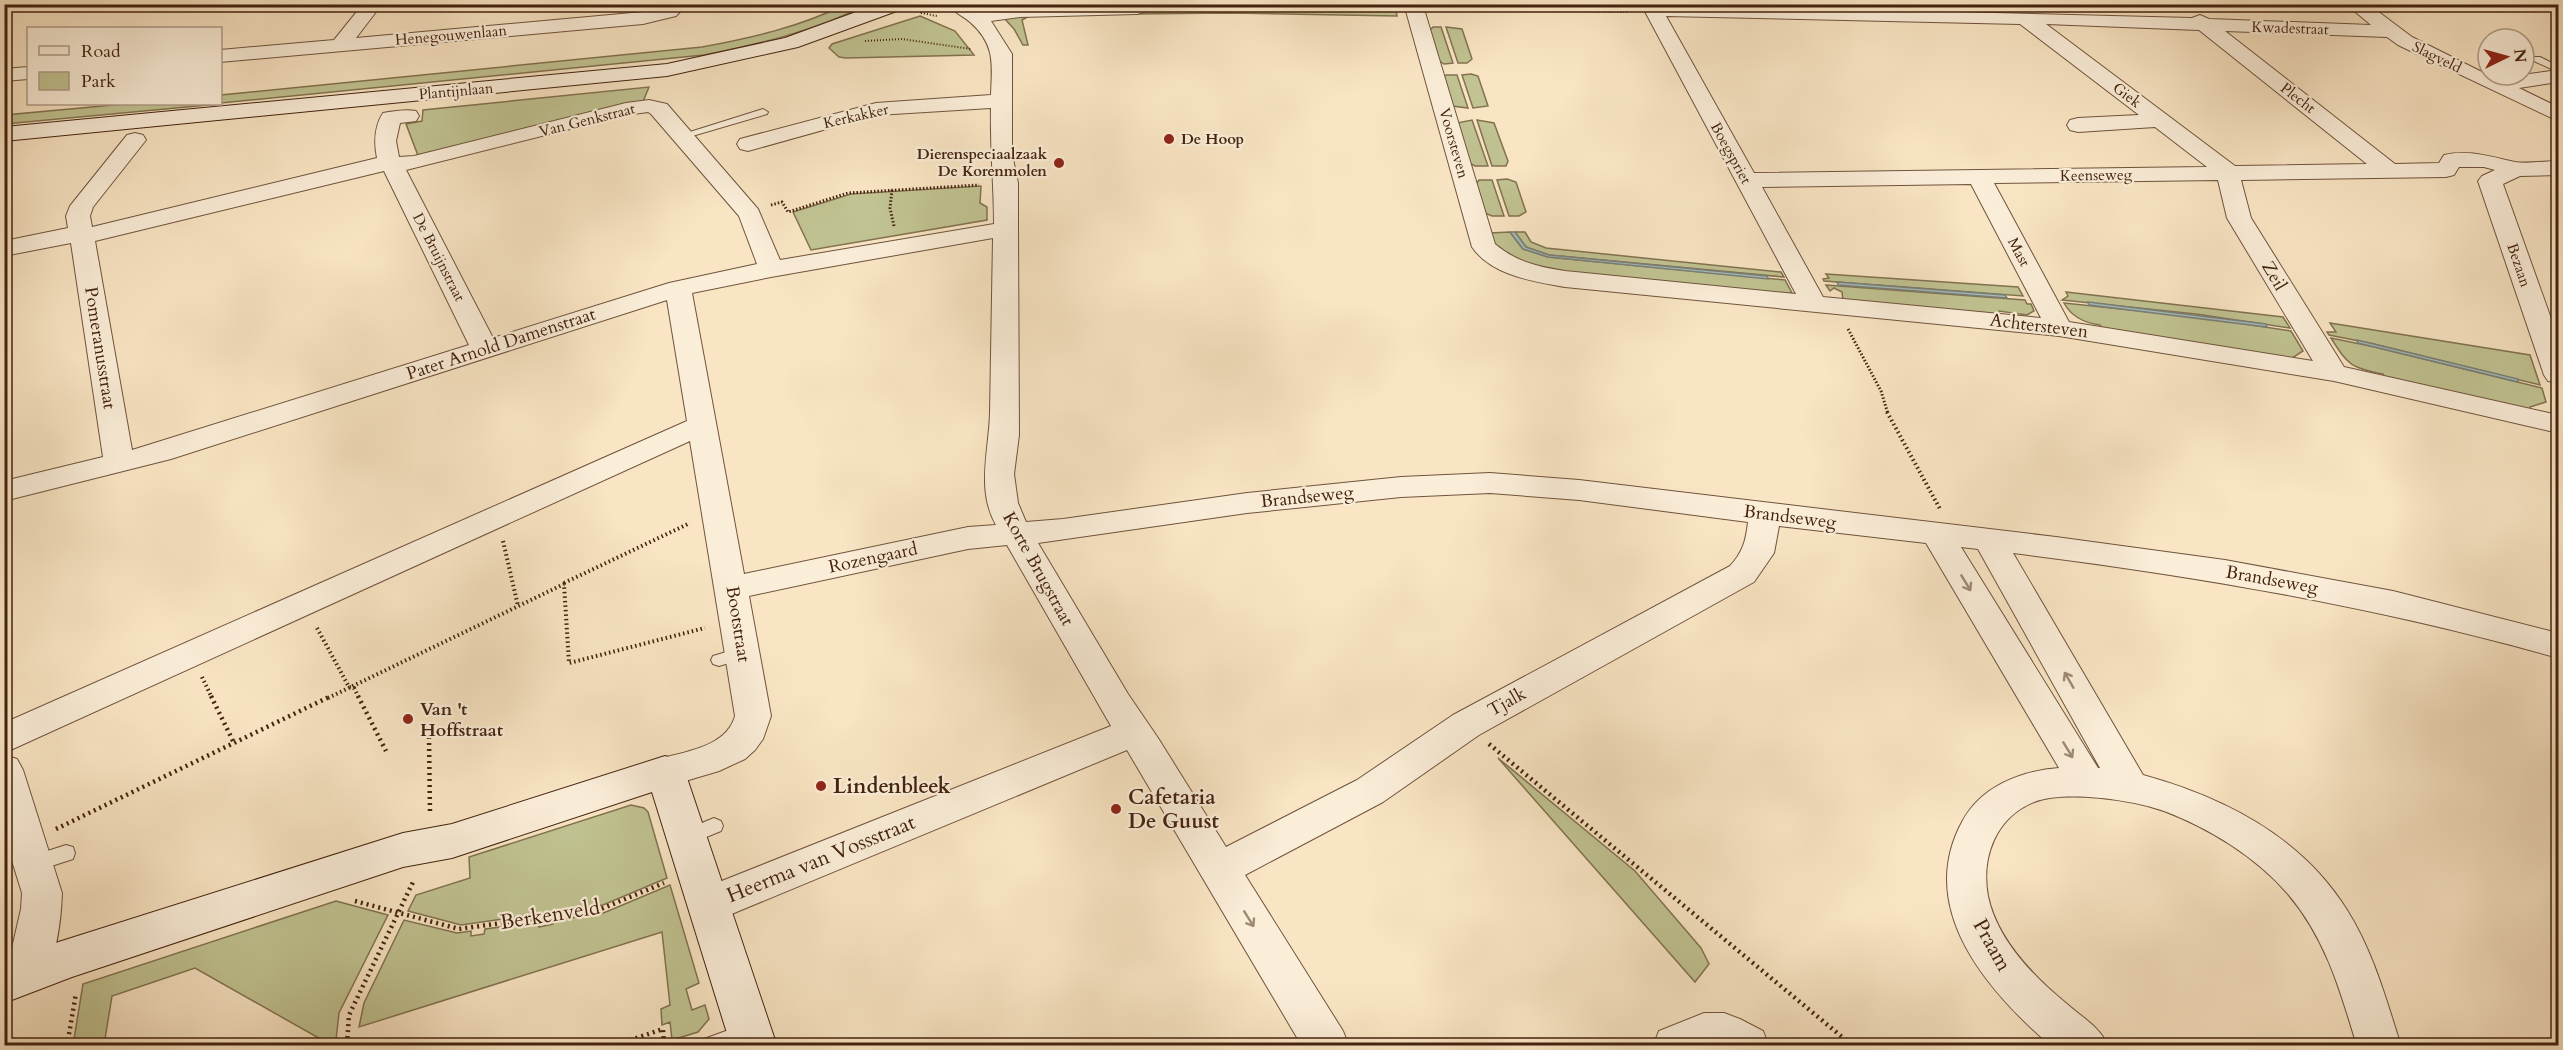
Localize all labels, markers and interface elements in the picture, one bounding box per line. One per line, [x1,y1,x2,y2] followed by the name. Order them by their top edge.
[2251,17,2329,39] street label: Kwadestraat
[394,20,508,50] street label: Henegouwenlaan
[27,27,222,105] legend
[2476,27,2536,87] north arrow
[2409,37,2465,77] street label: Slagveld
[81,39,121,64] text: Road
[2508,48,2532,64] text: N
[81,69,116,94] text: Park
[418,78,495,104] street label: Plantijnlaan
[2109,78,2145,112] street label: Giek
[2276,78,2320,118] street label: Plecht
[537,98,637,142] street label: Van Genkstraat
[821,99,891,133] street label: Kerkakker
[1434,106,1474,181] street label: Voorsteven
[1706,119,1756,188] street label: Boegspriet
[1181,129,1244,149] place label: De Hoop
[1162,132,1176,146] marker: De Hoop
[917,144,1048,181] place label: Dierenspeciaalzaak De Korenmolen
[1052,156,1066,170] marker: Dierenspeciaalzaak De Korenmolen
[2060,164,2133,186] street label: Keenseweg
[408,209,470,305] street label: De Bruijnstraat
[2003,234,2035,270] street label: Mast
[2502,240,2536,290] street label: Bezaan
[2255,256,2293,296] street label: Zeil
[78,285,122,411] street label: Pomeranusstraat
[403,301,599,386] street label: Pater Arnold Damenstraat
[1988,308,2090,345] street label: Achtersteven
[1259,480,1356,514] street label: Brandseweg
[1742,499,1839,535] street label: Brandseweg
[996,508,1080,631] street label: Korte Brugstraat
[826,536,920,580] street label: Rozengaard
[2224,560,2321,601] street label: Brandseweg
[1961,574,1973,591] one-way arrow
[720,584,756,664] street label: Bootstraat
[2062,671,2074,688] one-way arrow
[1483,681,1531,723] street label: Tjalk
[420,697,504,743] place label: Van 't Hoffstraat
[401,712,415,726] marker: Van 't Hoffstraat
[2062,741,2074,758] one-way arrow
[833,772,951,801] place label: Lindenbleek
[814,779,828,793] marker: Lindenbleek
[1128,783,1219,836] place label: Cafetaria De Guust
[1109,802,1123,816] marker: Cafetaria De Guust
[722,808,920,910] street label: Heerma van Vossstraat
[498,893,602,937] street label: Berkenveld
[1243,910,1255,927] one-way arrow
[1966,913,2018,977] street label: Praam

